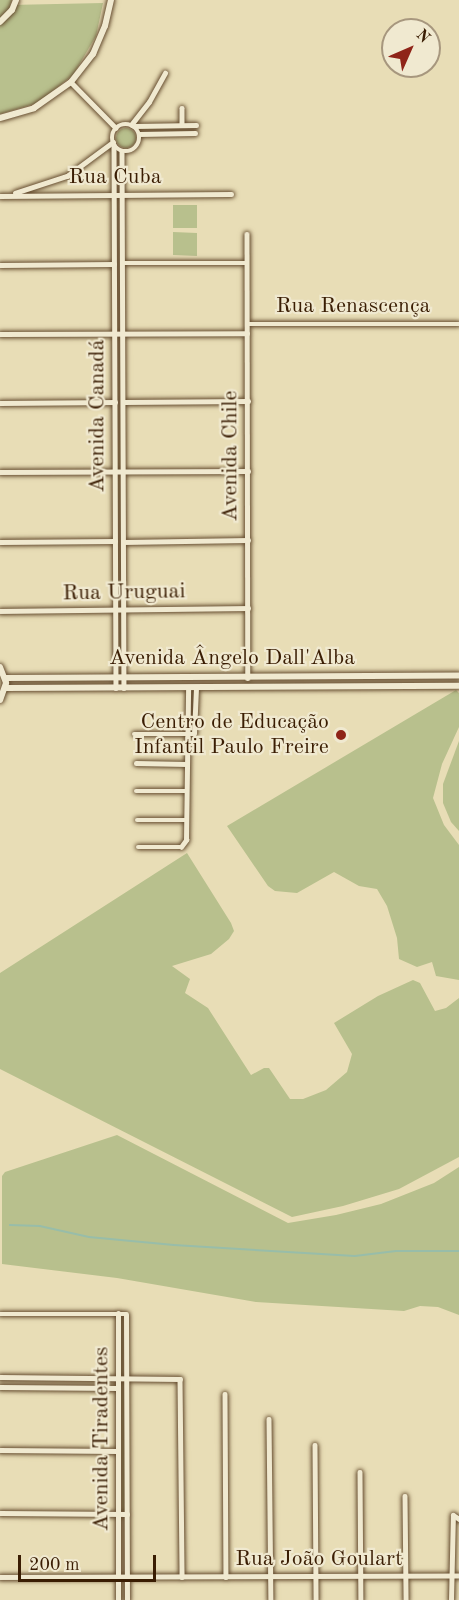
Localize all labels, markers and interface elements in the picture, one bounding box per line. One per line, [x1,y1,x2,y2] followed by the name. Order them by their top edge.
[381,18,441,78] north arrow
[412,27,432,47] text: N
[68,165,162,191] street label: Rua Cuba
[276,294,430,320] street label: Rua Renascença
[85,339,111,493] street label: Avenida Canadá
[218,390,244,522] street label: Avenida Chile
[62,579,186,607] street label: Rua Uruguai
[109,646,355,672] street label: Avenida Ângelo Dall'Alba
[134,709,329,760] place label: Centro de Educação Infantil Paulo Freire
[334,728,348,742] marker: Centro de Educação Infantil Paulo Freire
[89,1347,115,1531] street label: Avenida Tiradentes
[21,1543,159,1581] scale bar
[235,1547,403,1573] street label: Rua João Goulart
[29,1556,80,1574] text: 200 m

